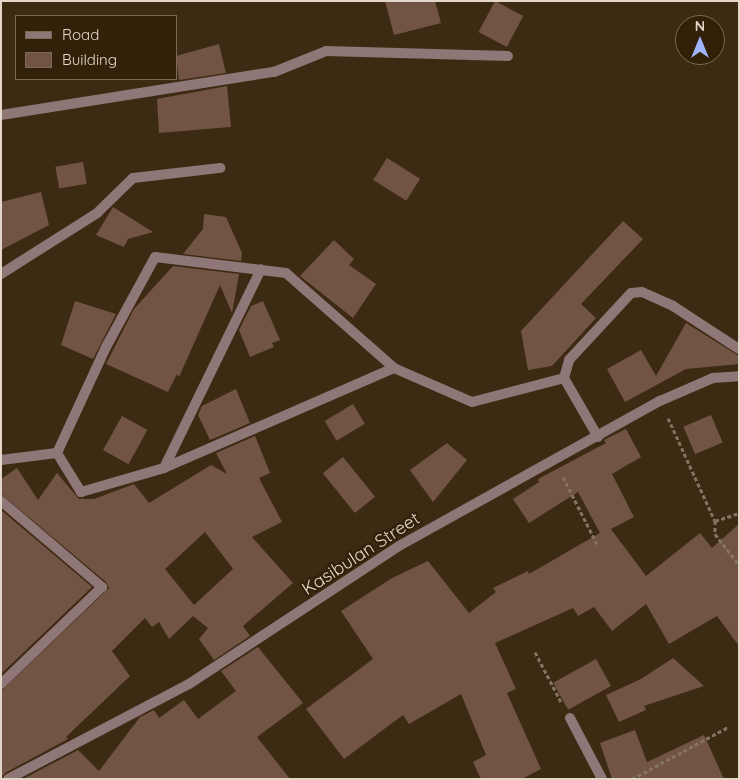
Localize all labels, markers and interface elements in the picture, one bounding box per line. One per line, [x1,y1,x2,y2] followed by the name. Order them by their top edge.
[15,15,178,80] legend
[675,15,725,65] north arrow
[695,17,705,35] text: N
[62,25,99,44] text: Road
[62,50,117,69] text: Building
[298,508,424,600] street label: Kasibulan Street

